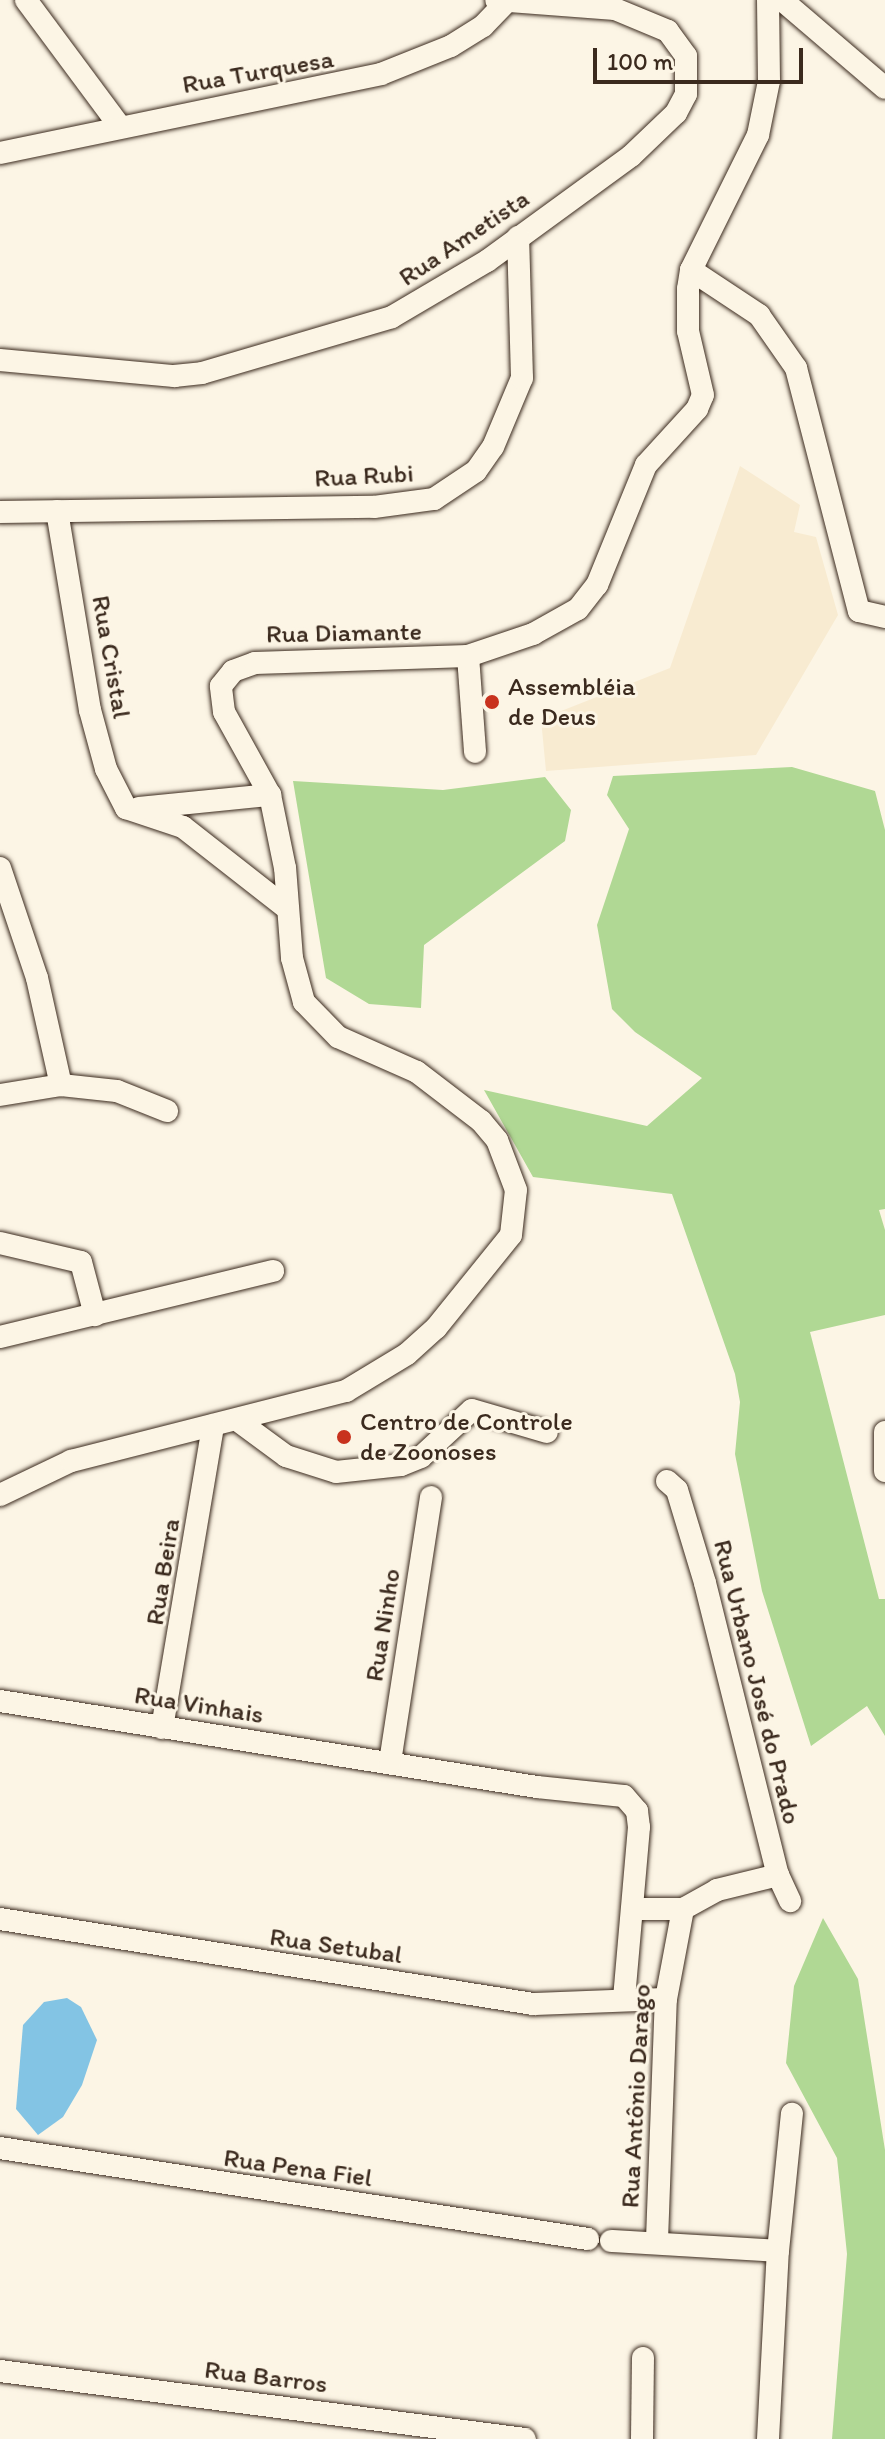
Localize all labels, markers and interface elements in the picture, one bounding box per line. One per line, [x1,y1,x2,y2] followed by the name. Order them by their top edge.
[597,32,807,82] scale bar
[181,43,335,101] street label: Rua Turquesa
[607,47,673,76] text: 100 m
[393,183,535,293] street label: Rua Ametista
[314,458,414,494] street label: Rua Rubi
[85,593,137,721] street label: Rua Cristal
[265,616,423,650] street label: Rua Diamante
[508,671,636,732] place label: Assembléia de Deus
[483,693,501,711] marker: Assembléia de Deus
[360,1406,573,1468] place label: Centro de Controle de Zoonoses
[335,1428,353,1446] marker: Centro de Controle de Zoonoses
[139,1516,187,1628] street label: Rua Beira
[707,1537,807,1827] street label: Rua Urbano José do Prado
[359,1566,407,1684] street label: Rua Ninho
[132,1679,266,1731] street label: Rua Vinhais
[267,1921,405,1971] street label: Rua Setubal
[615,1983,657,2209] street label: Rua Antônio Darago
[222,2142,374,2194] street label: Rua Pena Fiel
[203,2354,329,2400] street label: Rua Barros

